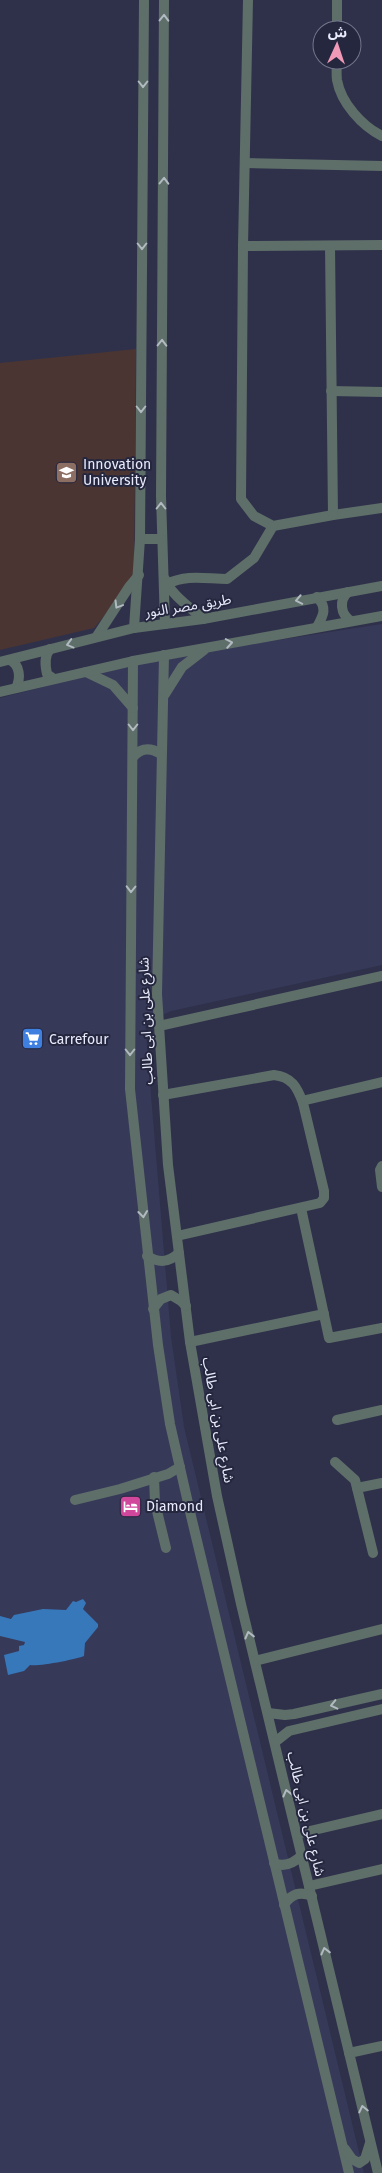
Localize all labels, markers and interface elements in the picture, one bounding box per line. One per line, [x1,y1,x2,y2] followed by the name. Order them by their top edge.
[159,14,169,22] one-way arrow
[312,20,362,70] north arrow
[328,24,348,42] text: ش
[138,80,149,88] one-way arrow
[159,176,169,184] one-way arrow
[137,242,147,250] one-way arrow
[157,339,167,346] one-way arrow
[136,405,146,413] one-way arrow
[83,456,151,489] place label: Innovation University
[55,460,79,484] school or university icon: Innovation University
[156,501,166,509] one-way arrow
[143,591,233,622] street label: طريق مصر النور
[295,595,304,605] one-way arrow
[115,600,125,609] one-way arrow
[65,638,74,649] one-way arrow
[225,639,233,649] one-way arrow
[128,724,138,731] one-way arrow
[126,886,136,894] one-way arrow
[135,957,159,1085] street label: شارع على بن ابى طالب
[21,1027,45,1051] supermarket icon: Carrefour
[49,1031,109,1048] place label: Carrefour
[125,1048,135,1056] one-way arrow
[137,1210,148,1218] one-way arrow
[197,1356,237,1485] street label: شارع على بن ابى طالب
[118,1494,142,1518] hotel icon: Diamond
[146,1498,203,1515] place label: Diamond
[244,1630,255,1639] one-way arrow
[330,1699,339,1710] one-way arrow
[281,1750,329,1879] street label: شارع على بن ابى طالب
[282,1788,293,1797] one-way arrow
[320,1946,331,1955] one-way arrow
[358,2104,369,2113] one-way arrow

